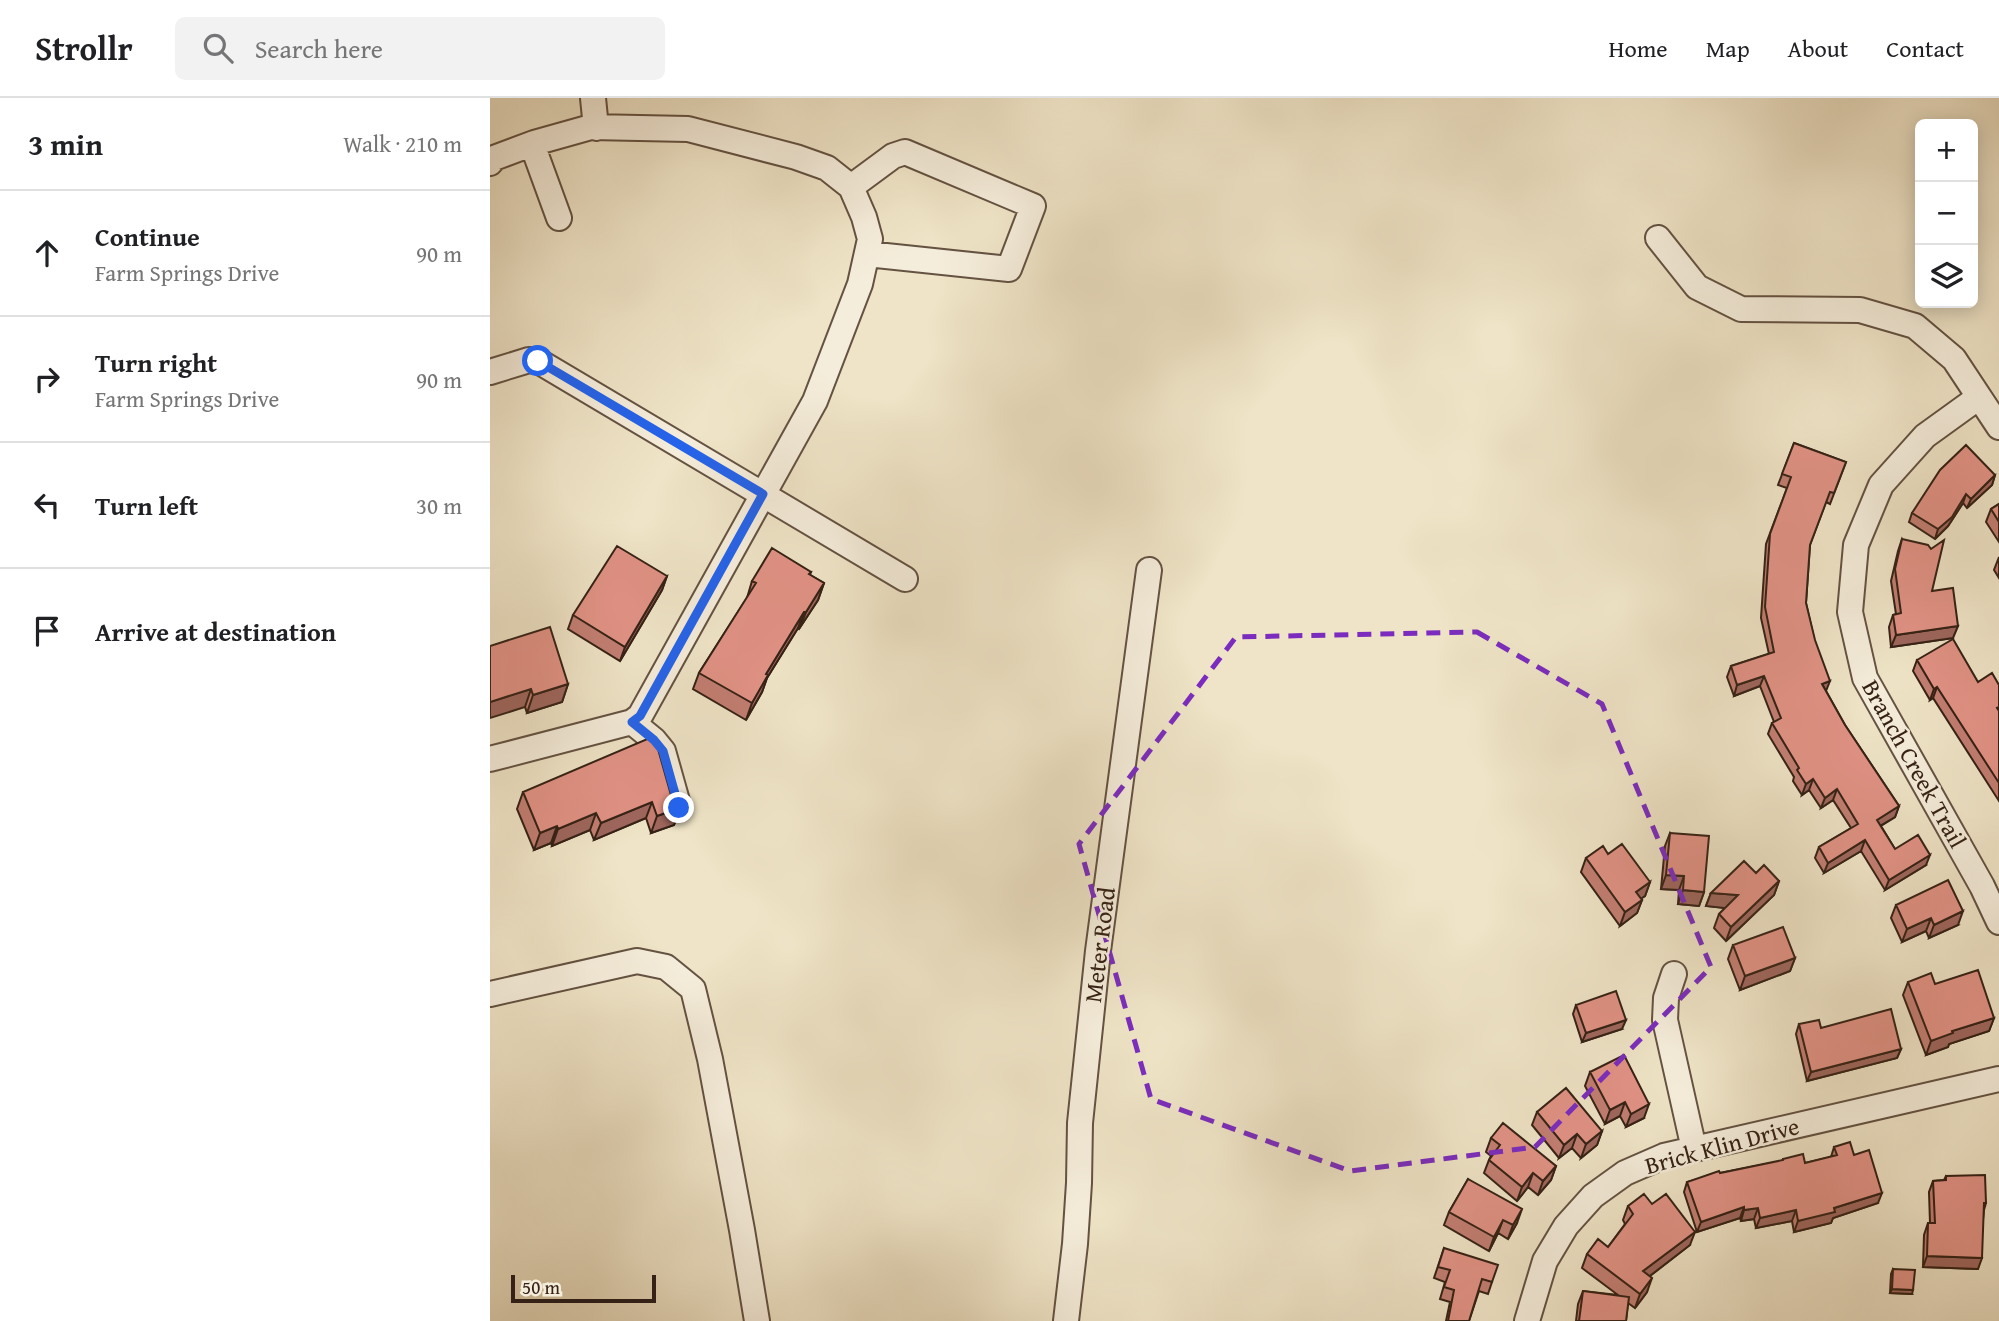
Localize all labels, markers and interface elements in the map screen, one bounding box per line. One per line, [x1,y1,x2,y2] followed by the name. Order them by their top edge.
[175,17,665,80] search box
[35,24,133,72] text: Strollr
[199,29,237,67] icon: search
[255,29,383,68] text: Search here
[1609,31,1668,66] text: Home
[1706,31,1750,66] text: Map
[1788,31,1848,66] text: About
[1886,31,1964,66] text: Contact
[1915,119,1978,308] map controls
[1915,119,1978,182] button: +
[28,122,103,166] text: 3 min
[343,127,462,160] text: Walk · 210 m
[1915,182,1978,245] button: −
[95,217,200,256] text: Continue
[28,234,66,272] icon: ahead
[416,237,462,270] text: 90 m
[1915,245,1978,308] button: layers
[95,256,279,289] text: Farm Springs Drive
[95,343,217,382] text: Turn right
[522,345,553,376] route start
[28,360,66,398] icon: right
[416,363,462,396] text: 90 m
[95,382,279,415] text: Farm Springs Drive
[28,486,66,524] icon: left
[95,486,198,525] text: Turn left
[416,489,462,522] text: 30 m
[28,612,66,650] icon: arrive
[95,612,336,651] text: Arrive at destination
[1854,673,1975,855] street label: Branch Creek Trail
[663,792,694,823] route end
[1075,885,1124,1005] street label: Meter Road
[1641,1108,1803,1183] street label: Brick Klin Drive
[511,1272,656,1304] scale bar
[522,1273,560,1301] text: 50 m

